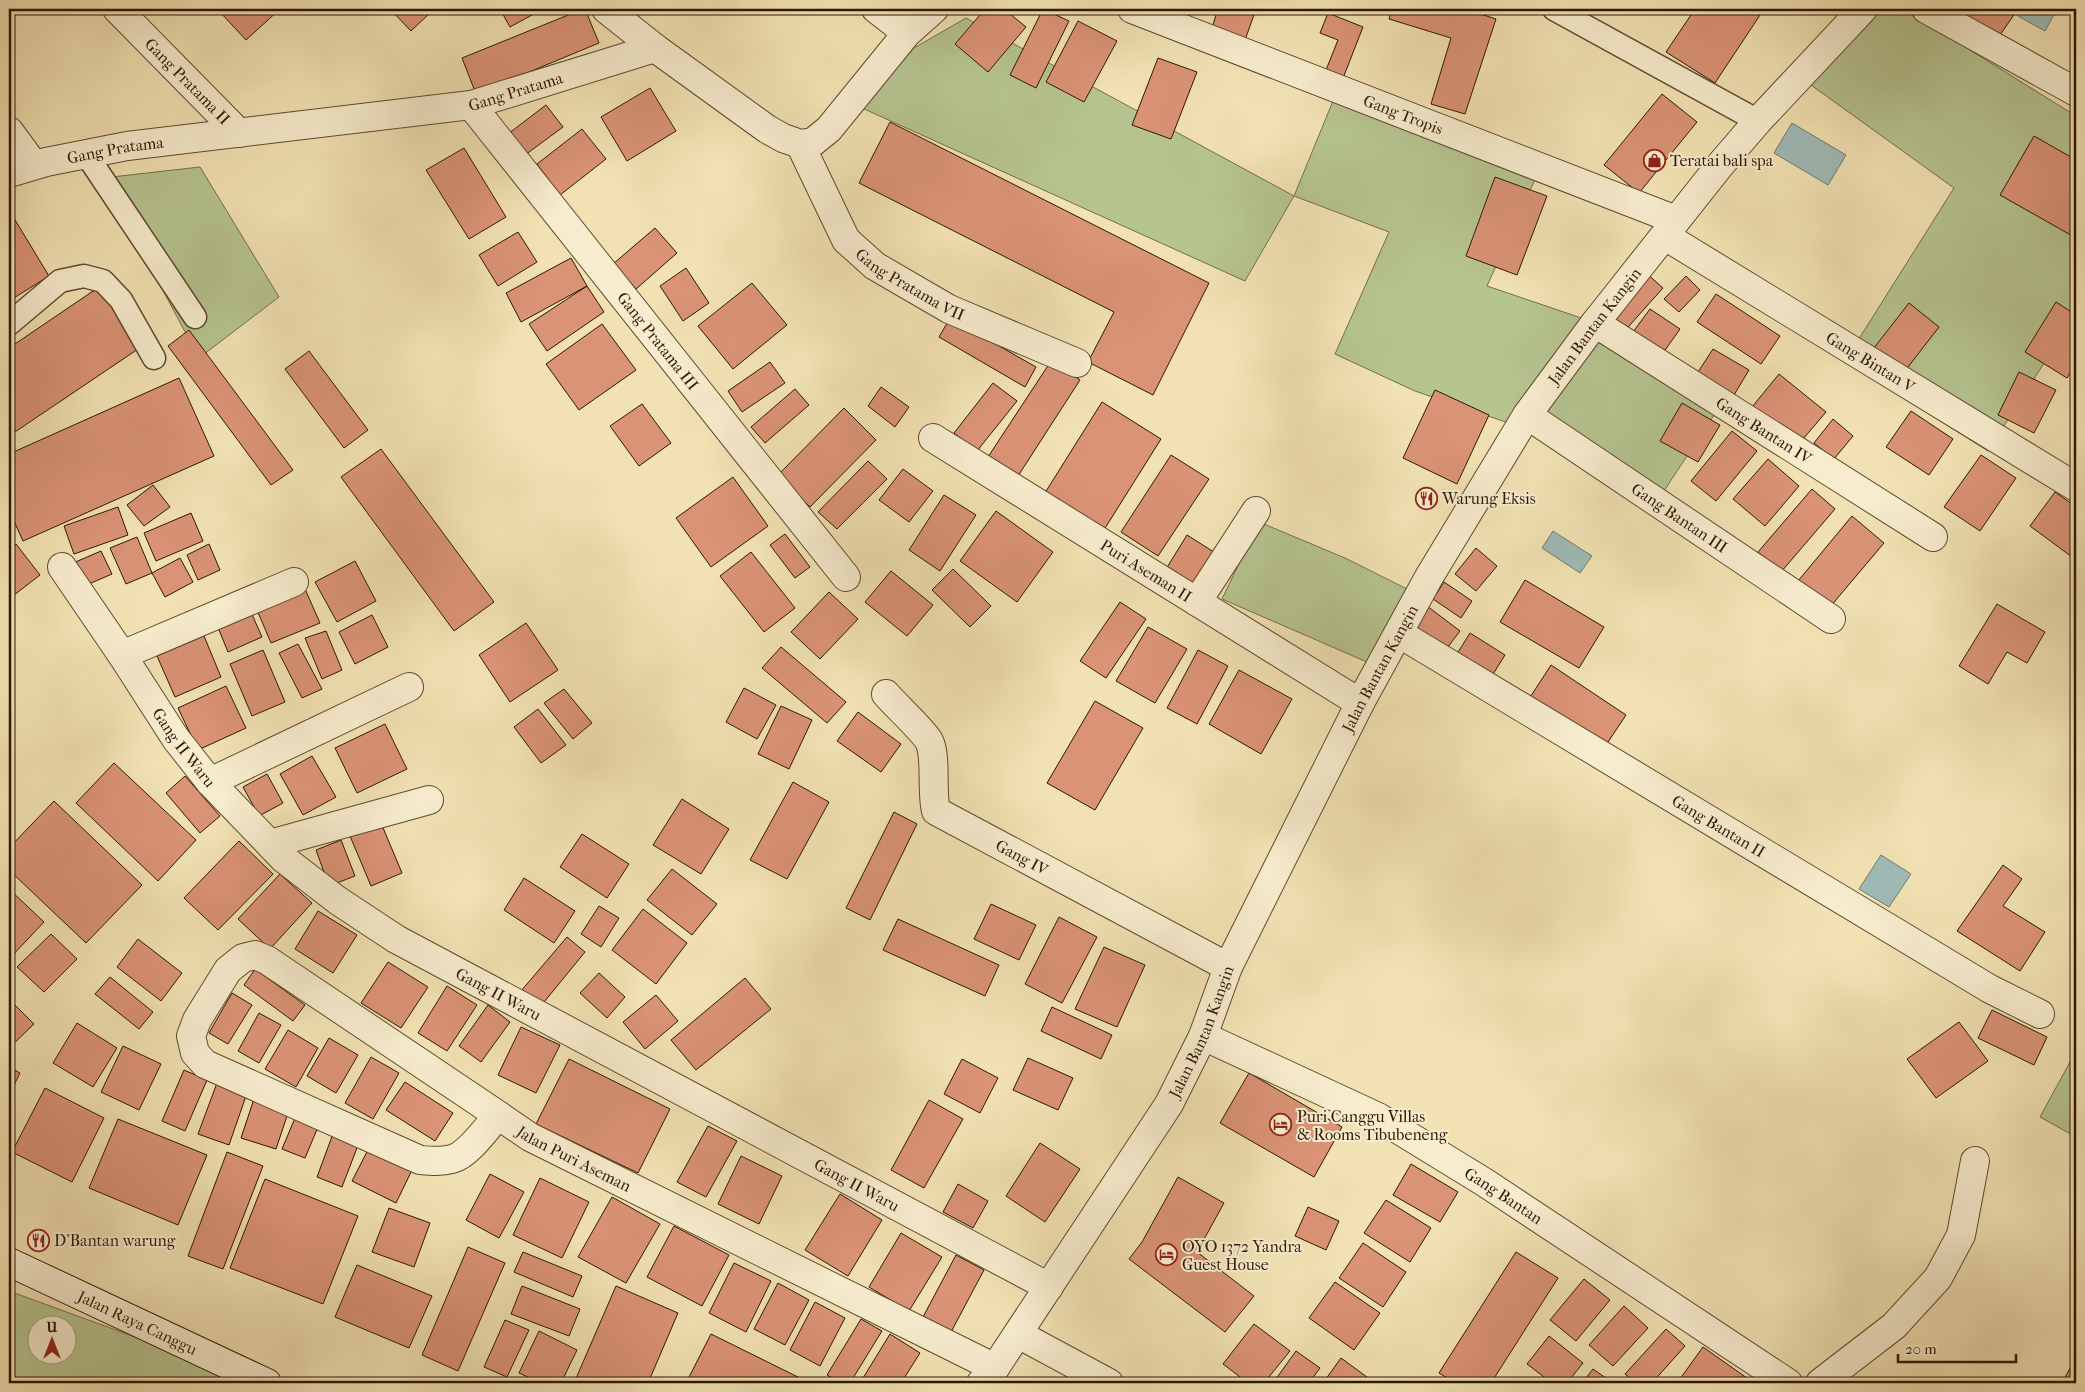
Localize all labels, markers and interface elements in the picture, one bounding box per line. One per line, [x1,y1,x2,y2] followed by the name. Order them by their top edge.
[141,34,234,128] street label: Gang Pratama II
[466,68,565,115] street label: Gang Pratama
[1361,90,1446,138] street label: Gang Tropis
[65,132,165,167] street label: Gang Pratama
[1642,148,1666,172] shop icon: Teratai bali spa
[1670,151,1774,170] place label: Teratai bali spa
[852,244,968,324] street label: Gang Pratama VII
[1542,263,1645,389] street label: Jalan Bantan Kangin
[614,288,703,394] street label: Gang Pratama III
[1823,327,1919,396] street label: Gang Bintan V
[1713,393,1816,468] street label: Gang Bantan IV
[1628,479,1731,557] street label: Gang Bantan III
[1414,486,1438,510] restaurant icon: Warung Eksis
[1441,489,1536,508] place label: Warung Eksis
[1097,535,1195,606] street label: Puri Aseman II
[1337,601,1422,737] street label: Jalan Bantan Kangin
[149,704,220,791] street label: Gang II Waru
[1669,790,1769,861] street label: Gang Bantan II
[993,835,1052,879] street label: Gang IV
[1163,962,1237,1102] street label: Jalan Bantan Kangin
[453,963,545,1024] street label: Gang II Waru
[1297,1107,1448,1144] place label: Puri Canggu Villas & Rooms Tibubeneng
[1269,1113,1293,1137] hotel icon: Puri Canggu Villas & Rooms Tibubeneng
[512,1120,635,1196] street label: Jalan Puri Aseman
[811,1154,903,1215] street label: Gang II Waru
[1461,1163,1547,1228] street label: Gang Bantan
[26,1228,50,1252] restaurant icon: D'Bantan warung
[54,1231,176,1250] place label: D'Bantan warung
[1182,1237,1302,1274] place label: OYO 1372 Yandra Guest House
[1154,1243,1178,1267] hotel icon: OYO 1372 Yandra Guest House
[73,1285,200,1358] street label: Jalan Raya Canggu
[28,1314,78,1364] north arrow
[46,1319,58,1336] text: U
[1898,1332,2015,1364] scale bar
[1905,1340,1937,1358] text: 20 m

